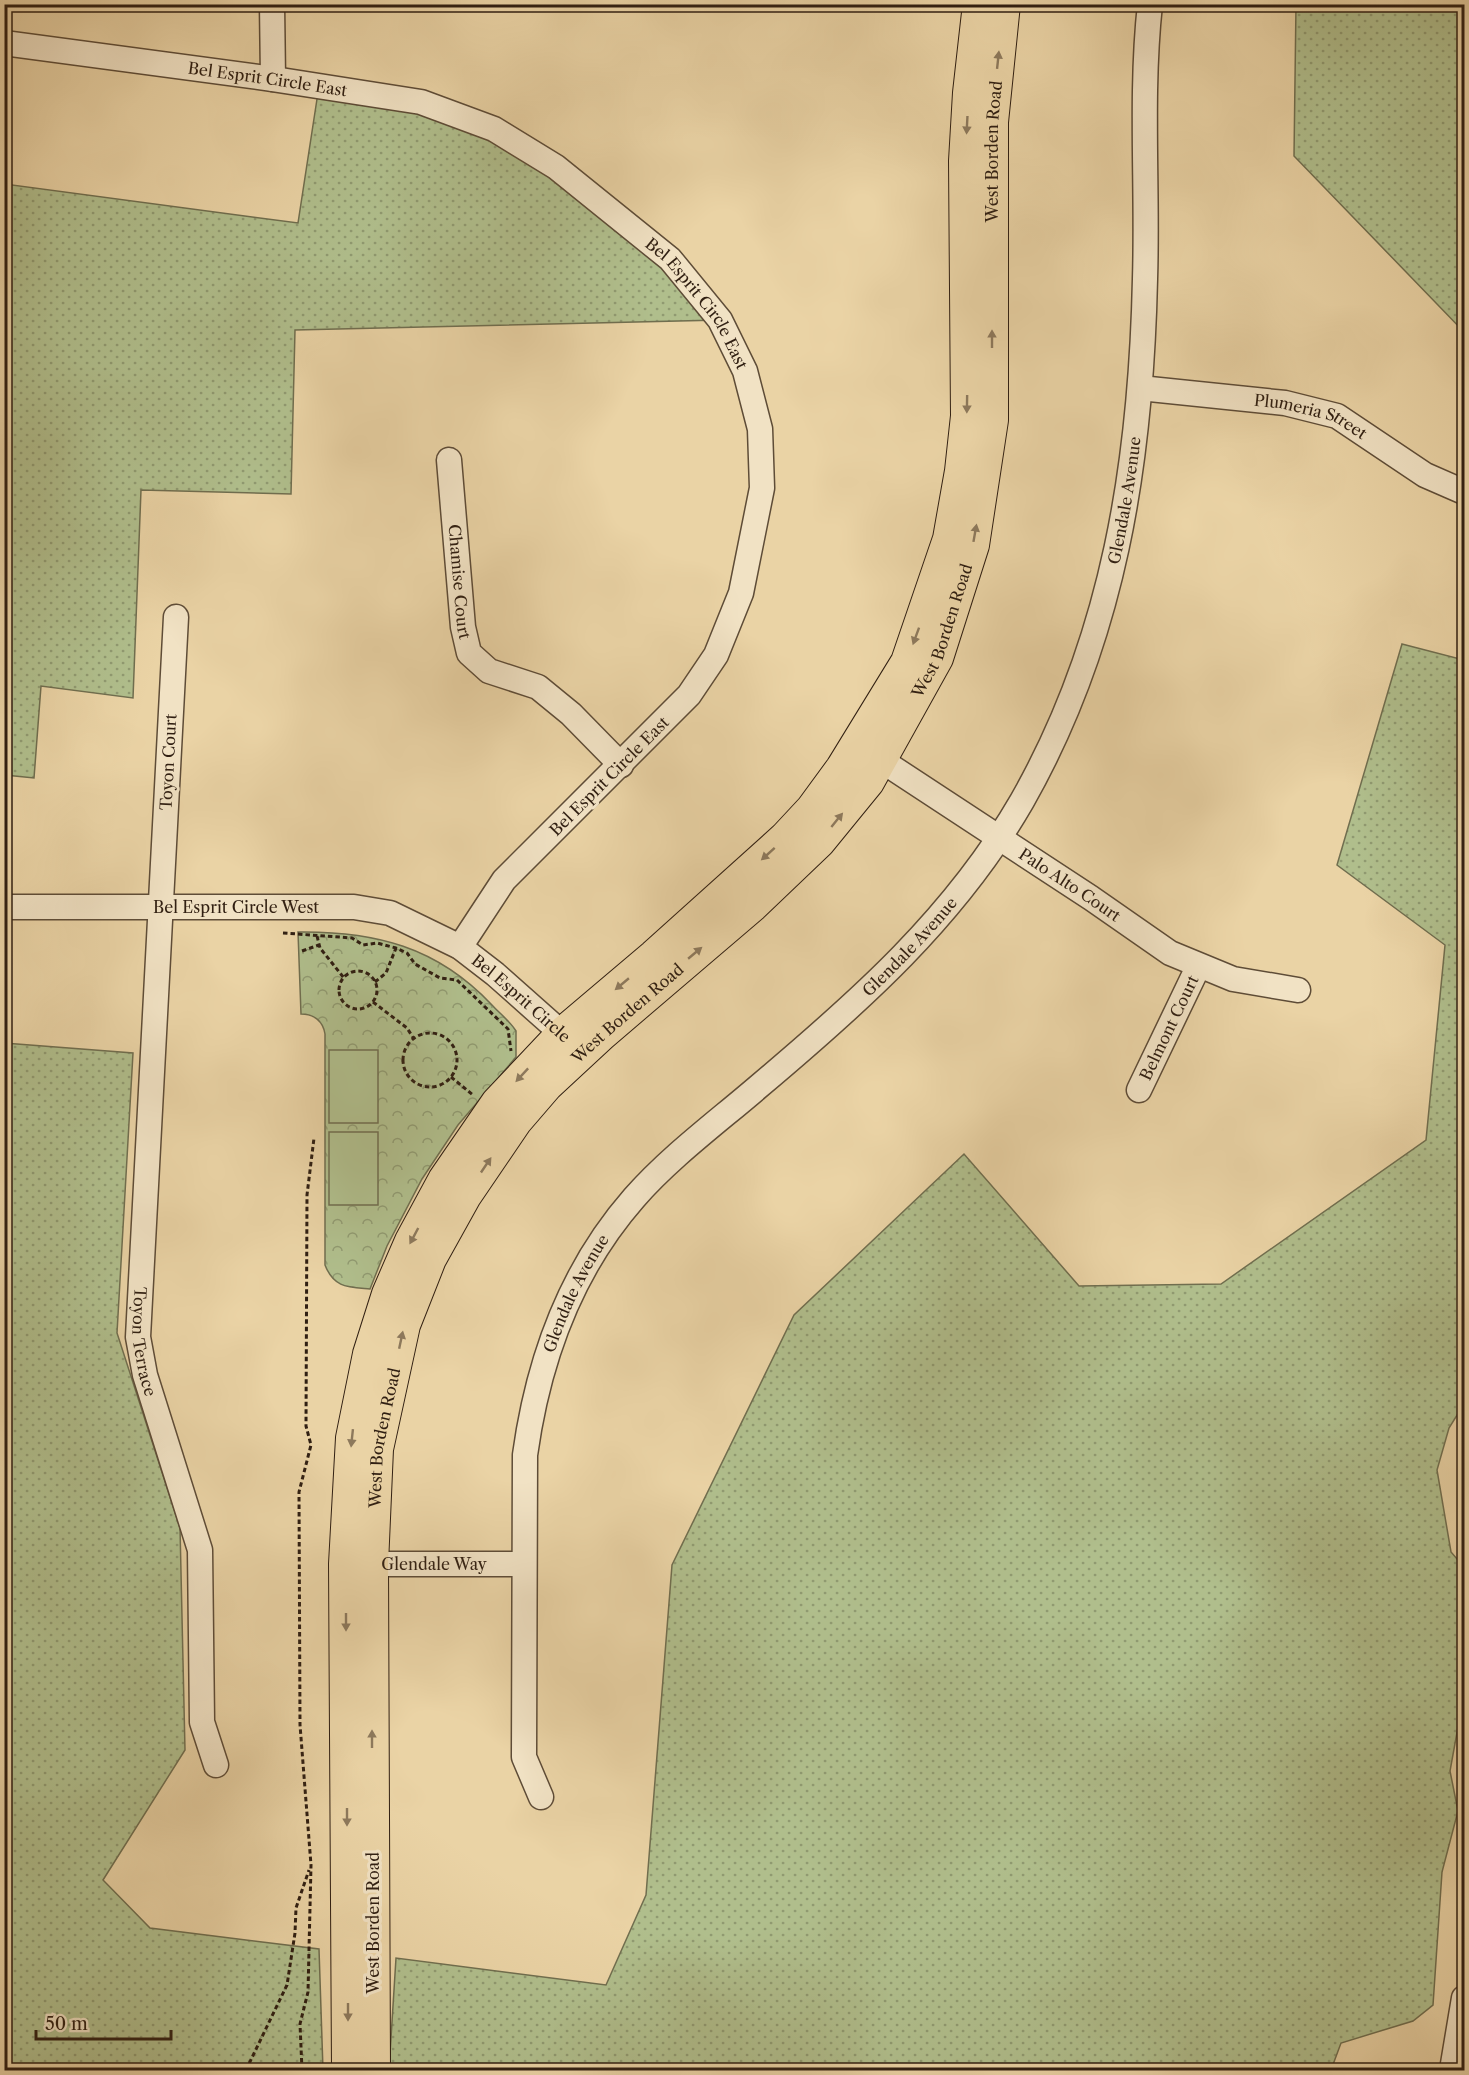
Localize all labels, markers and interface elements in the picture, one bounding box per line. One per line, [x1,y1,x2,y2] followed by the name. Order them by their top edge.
[993,51,1003,70] one-way arrow
[187,58,349,100] street label: Bel Esprit Circle East
[982,79,1006,224] street label: West Borden Road
[963,116,972,135] one-way arrow
[641,233,753,373] street label: Bel Esprit Circle East
[987,329,997,348] one-way arrow
[1253,390,1371,443] street label: Plumeria Street
[962,395,972,414] one-way arrow
[1103,435,1145,566] street label: Glendale Avenue
[444,523,476,641] street label: Chamise Court
[971,523,980,542] one-way arrow
[907,561,977,702] street label: West Borden Road
[911,628,921,646] one-way arrow
[545,712,673,840] street label: Bel Esprit Circle East
[155,713,181,811] street label: Toyon Court
[831,812,844,828] one-way arrow
[1015,844,1125,926] street label: Palo Alto Court
[760,847,775,861] one-way arrow
[858,893,961,1000] street label: Glendale Avenue
[153,897,319,917] street label: Bel Esprit Circle West
[687,947,702,960] one-way arrow
[468,950,575,1046] street label: Bel Esprit Circle
[566,959,688,1068] street label: West Borden Road
[1135,972,1203,1084] street label: Belmont Court
[614,977,630,990] one-way arrow
[515,1067,529,1082] one-way arrow
[480,1157,491,1174] one-way arrow
[409,1228,419,1245] one-way arrow
[539,1230,613,1355] street label: Glendale Avenue
[128,1286,161,1399] street label: Toyon Terrace
[397,1330,406,1349] one-way arrow
[364,1366,404,1510] street label: West Borden Road
[347,1429,357,1448] one-way arrow
[381,1554,488,1574] street label: Glendale Way
[341,1613,351,1632] one-way arrow
[367,1730,377,1749] one-way arrow
[342,1808,352,1827] one-way arrow
[363,1852,383,1995] street label: West Borden Road
[36,2003,171,2041] scale bar
[343,2003,353,2022] one-way arrow
[45,2013,88,2035] text: 50 m

